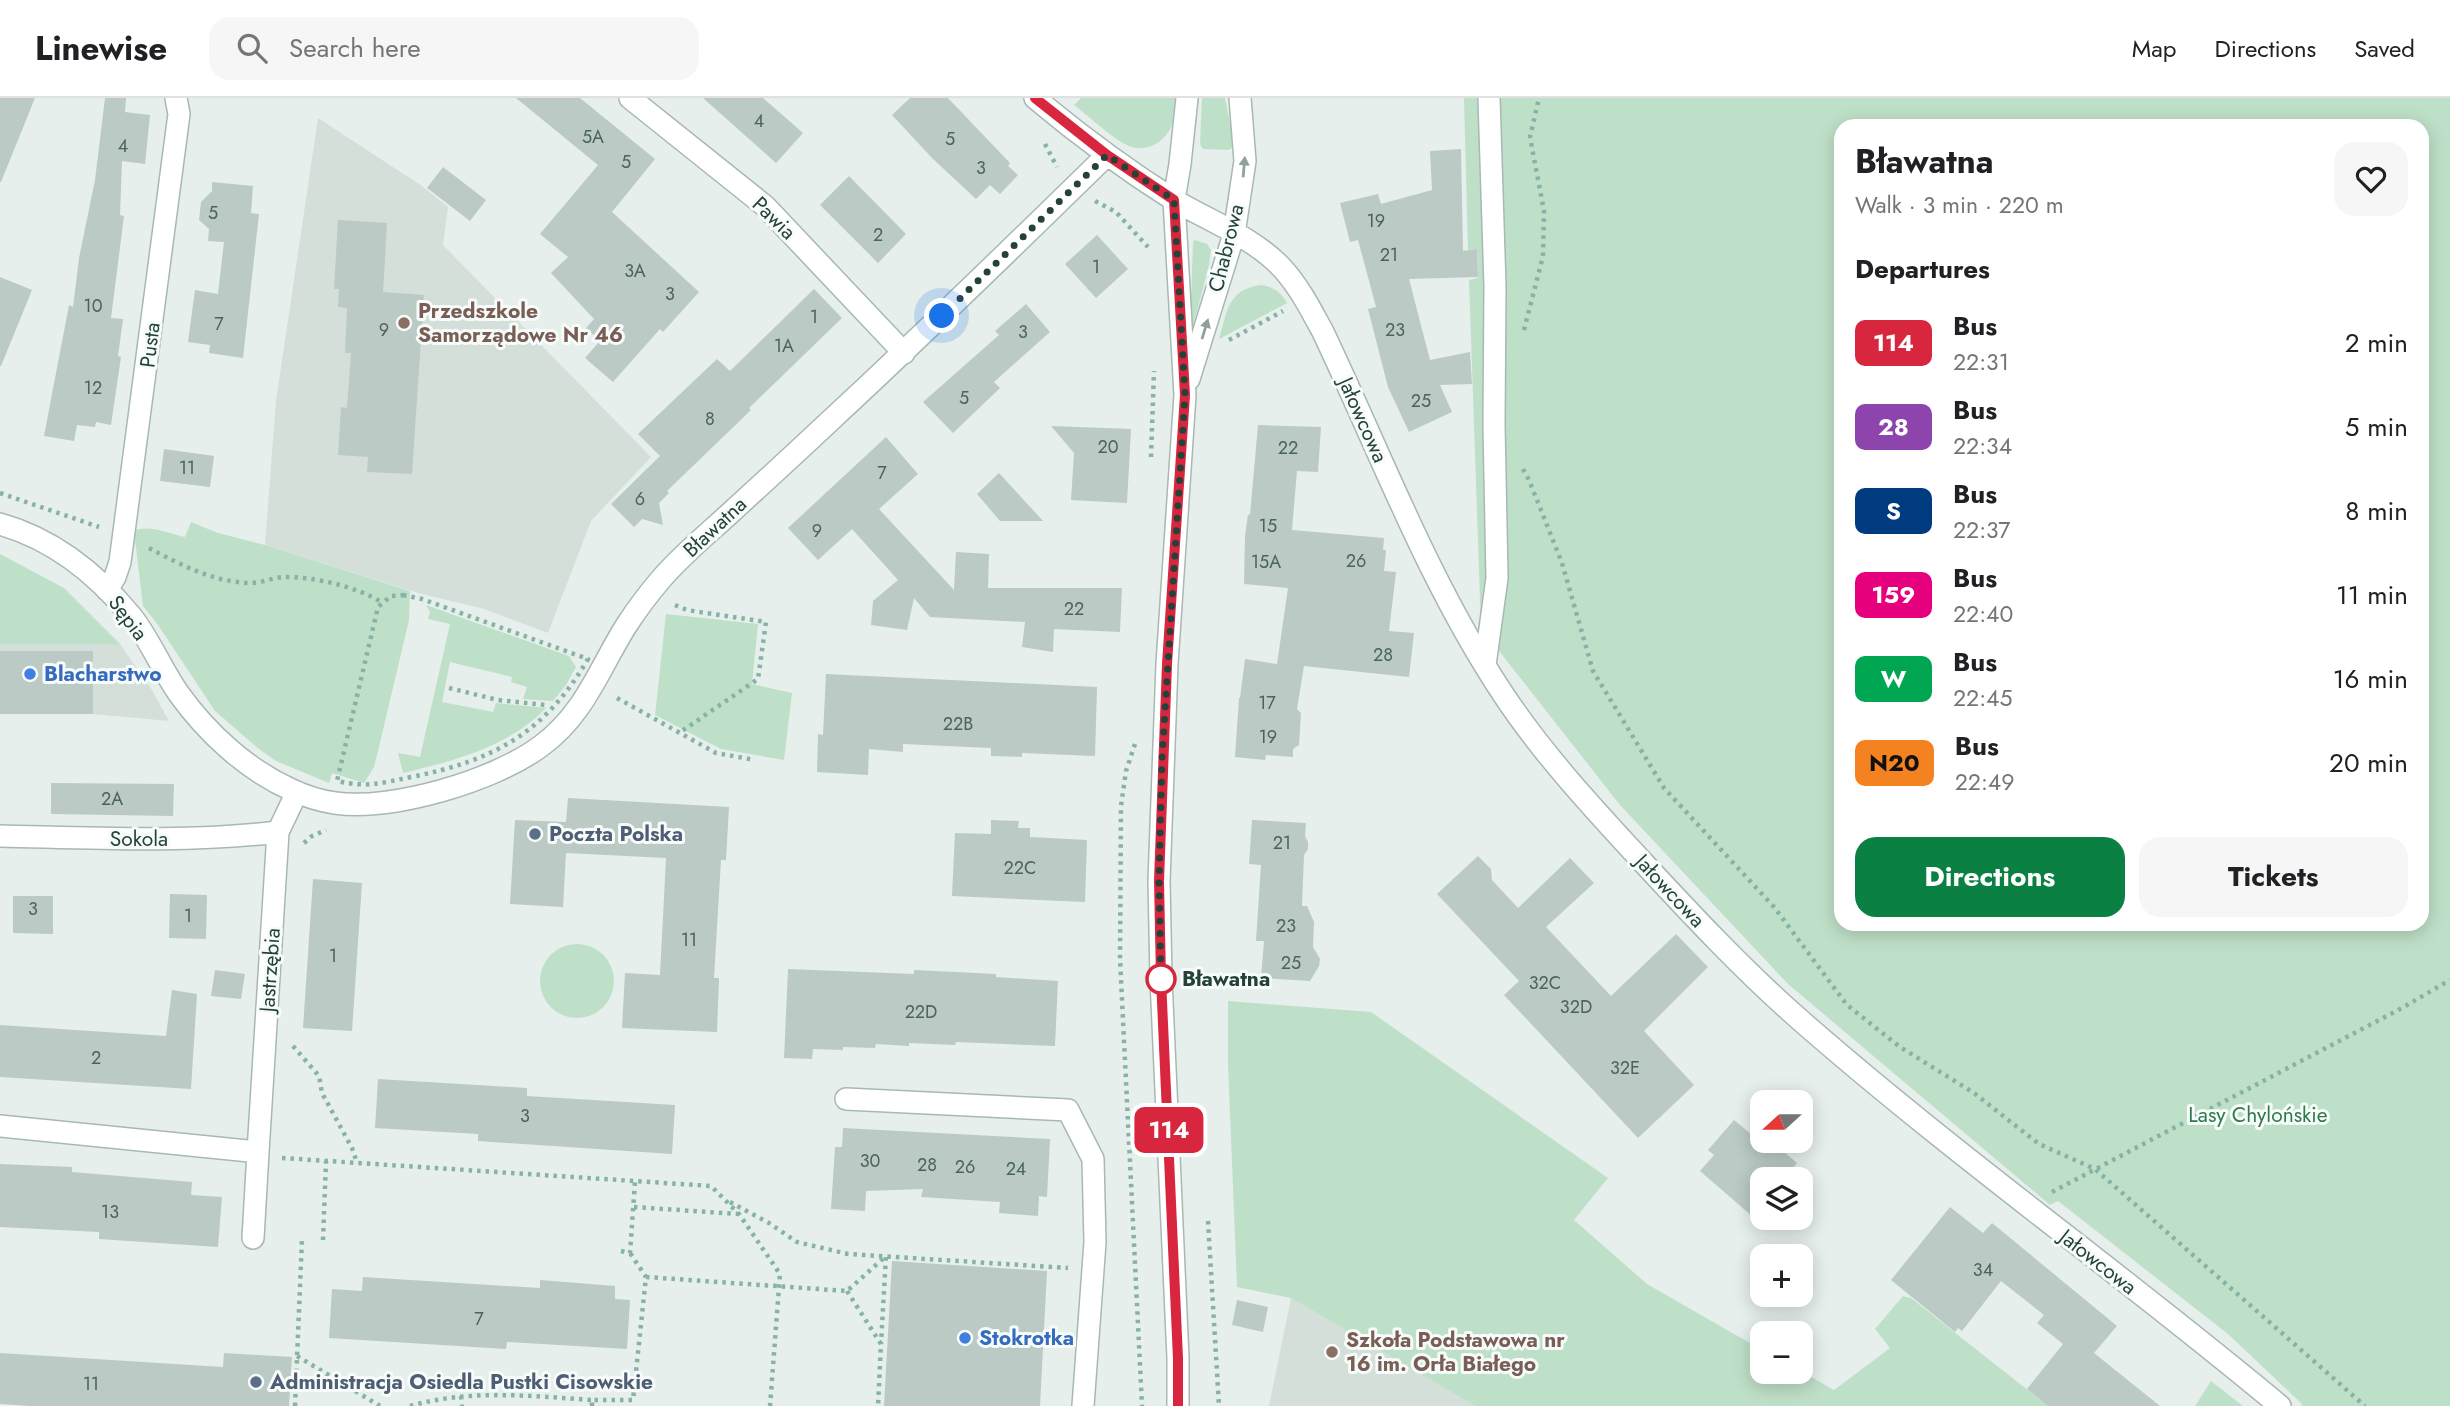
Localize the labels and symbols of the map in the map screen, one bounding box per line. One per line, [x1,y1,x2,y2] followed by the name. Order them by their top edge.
[754,108,764,134] house number: 4
[582,124,604,150] house number: 5A
[945,126,955,152] house number: 5
[118,133,128,159] house number: 4
[621,149,631,175] house number: 5
[976,155,986,181] house number: 3
[1239,155,1250,177] one-way arrow
[745,190,803,246] street label: Pawia
[208,200,218,226] house number: 5
[1201,201,1251,295] street label: Chabrowa
[1367,208,1385,234] house number: 19
[873,222,883,248] house number: 2
[1380,242,1398,268] house number: 21
[1092,254,1100,280] house number: 1
[624,258,646,284] house number: 3A
[665,281,675,307] house number: 3
[84,293,103,319] house number: 10
[418,296,623,350] place label: Przedszkole Samorządowe Nr 46
[924,298,959,333] your location
[810,304,818,330] house number: 1
[214,311,224,337] house number: 7
[396,315,412,331] marker: Przedszkole Samorządowe Nr 46
[379,317,389,343] house number: 9
[1385,317,1405,343] house number: 23
[1018,319,1028,345] house number: 3
[1200,319,1210,340] one-way arrow
[132,320,168,370] street label: Pusta
[774,333,794,359] house number: 1A
[1330,370,1395,468] street label: Jałowcowa
[84,375,102,401] house number: 12
[959,385,969,411] house number: 5
[1411,388,1431,414] house number: 25
[705,406,715,432] house number: 8
[1097,434,1119,460] house number: 20
[1278,435,1298,461] house number: 22
[179,455,195,481] house number: 11
[877,460,887,486] house number: 7
[635,486,645,512] house number: 6
[677,490,753,564] street label: Bławatna
[1259,513,1277,539] house number: 15
[812,518,822,544] house number: 9
[1346,548,1366,574] house number: 26
[1251,549,1281,575] house number: 15A
[101,589,155,647] street label: Sępia
[1064,596,1084,622] house number: 22
[1373,642,1393,668] house number: 28
[44,659,162,689] place label: Blacharstwo
[22,666,38,682] marker: Blacharstwo
[1258,690,1276,716] house number: 17
[943,711,973,737] house number: 22B
[1259,724,1277,750] house number: 19
[101,786,123,812] house number: 2A
[549,819,683,849] place label: Poczta Polska
[110,824,168,854] street label: Sokola
[527,826,543,842] marker: Poczta Polska
[1273,830,1291,856] house number: 21
[1626,845,1712,934] street label: Jałowcowa
[1004,855,1036,881] house number: 22C
[28,896,38,922] house number: 3
[184,903,192,929] house number: 1
[1276,913,1296,939] house number: 23
[252,927,288,1016] street label: Jastrzębia
[681,927,697,953] house number: 11
[329,943,337,969] house number: 1
[1281,950,1301,976] house number: 25
[1146,964,1176,994] marker: Bławatna
[1182,964,1270,994] place label: Bławatna
[1529,970,1561,996] house number: 32C
[1560,994,1592,1020] house number: 32D
[905,999,937,1025] house number: 22D
[91,1045,101,1071] house number: 2
[1610,1055,1640,1081] house number: 32E
[1750,1090,1813,1153] north arrow
[2188,1100,2328,1130] park label: Lasy Chylońskie
[520,1103,530,1129] house number: 3
[1129,1107,1209,1153] line badge: 114
[860,1148,881,1174] house number: 30
[917,1152,937,1178] house number: 28
[955,1154,975,1180] house number: 26
[1006,1156,1026,1182] house number: 24
[101,1199,119,1225] house number: 13
[2051,1220,2143,1302] street label: Jałowcowa
[1973,1257,1993,1283] house number: 34
[474,1306,484,1332] house number: 7
[979,1323,1074,1353] place label: Stokrotka
[1346,1325,1565,1379] place label: Szkoła Podstawowa nr 16 im. Orła Białego
[957,1330,973,1346] marker: Stokrotka
[1324,1344,1340,1360] marker: Szkoła Podstawowa nr 16 im. Orła Białego
[269,1367,653,1397] place label: Administracja Osiedla Pustki Cisowskie
[83,1371,99,1397] house number: 11
[248,1374,264,1390] marker: Administracja Osiedla Pustki Cisowskie

